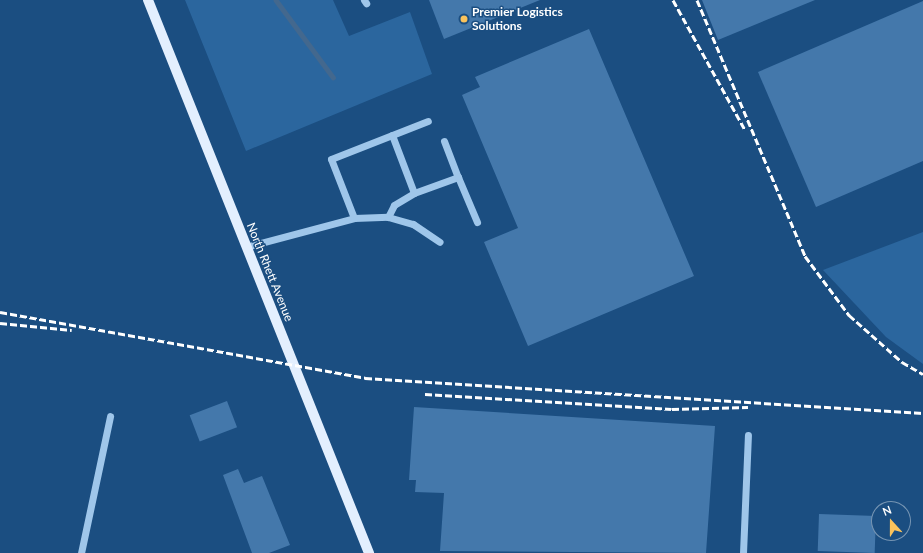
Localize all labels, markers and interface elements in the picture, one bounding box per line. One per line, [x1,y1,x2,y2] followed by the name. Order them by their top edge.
[472,5,563,33] place label: Premier Logistics Solutions
[459,14,469,24] marker: Premier Logistics Solutions
[244,220,296,324] street label: North Rhett Avenue
[871,501,911,541] north arrow
[881,503,893,518] text: N

